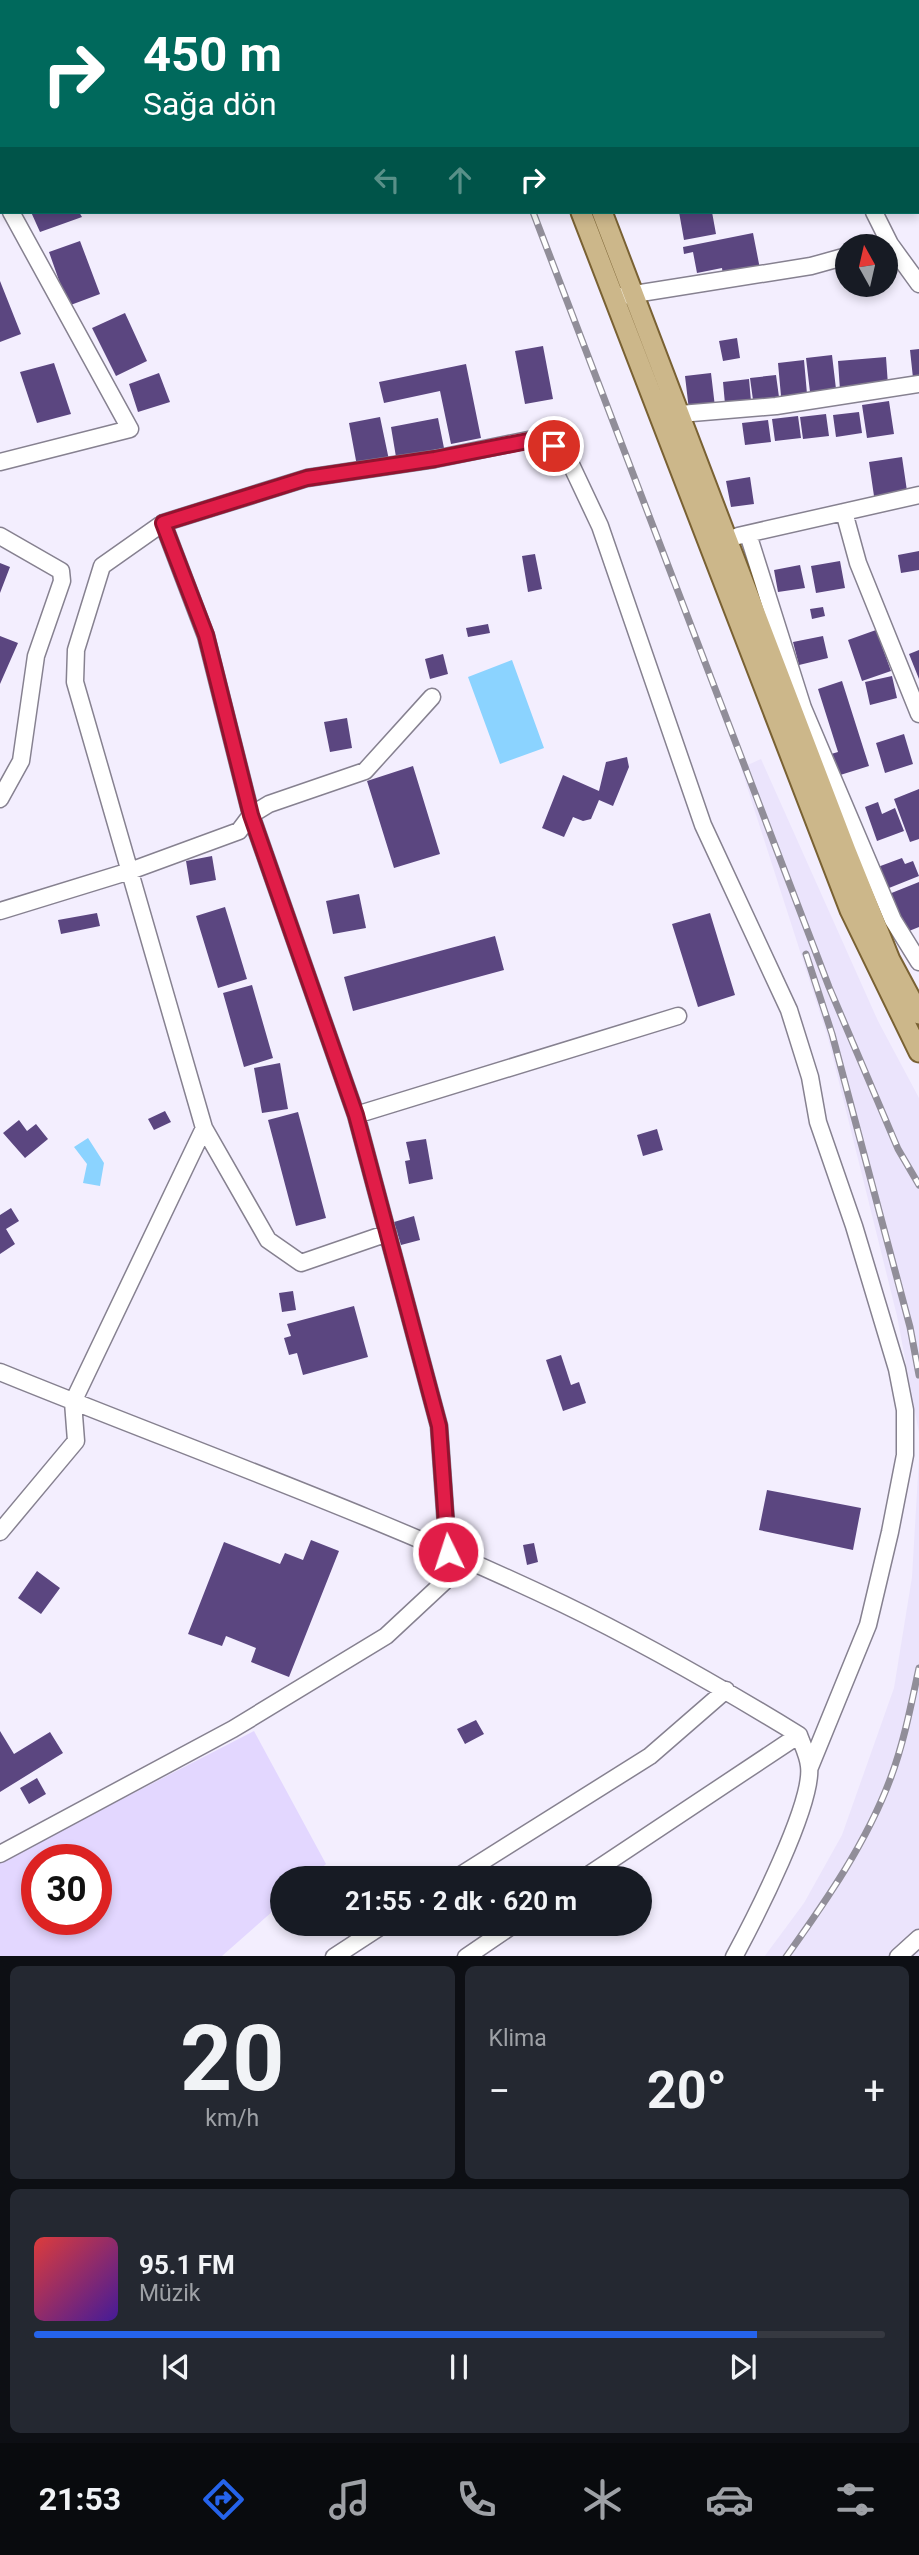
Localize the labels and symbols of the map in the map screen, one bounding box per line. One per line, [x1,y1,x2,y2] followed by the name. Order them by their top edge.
[835,234,898,298] north arrow
[524,416,584,476] pin
[411,1515,485,1589] position arrow
[21,1844,112,1935] speed limit sign: 30

